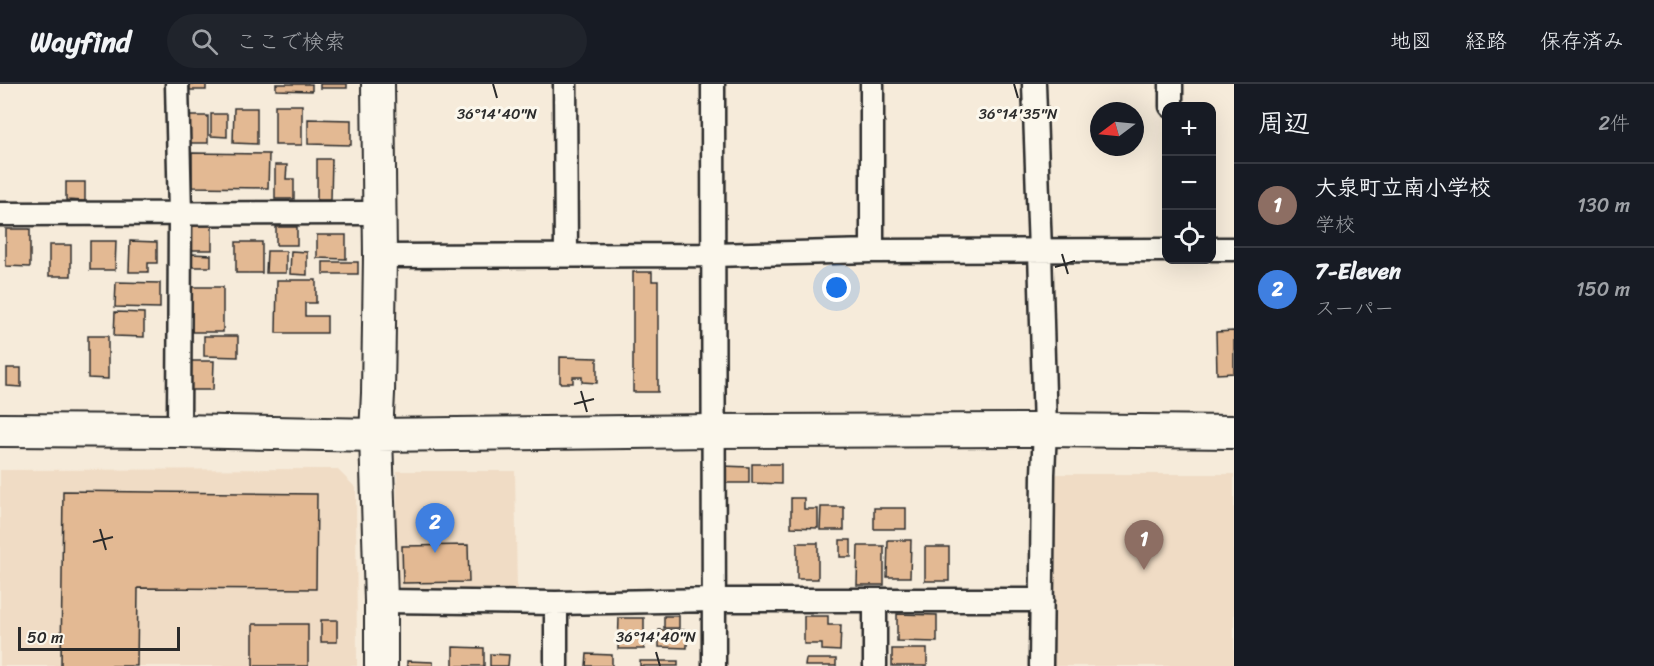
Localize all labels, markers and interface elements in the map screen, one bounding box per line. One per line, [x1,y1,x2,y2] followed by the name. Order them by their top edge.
[167,14,587,68] search box
[30,17,131,66] text: Wayfind
[236,22,346,61] text: ここで検索
[1390,22,1432,60] text: 地図
[1465,22,1507,60] text: 経路
[1540,22,1624,60] text: 保存済み
[188,25,221,58] icon: search
[1258,100,1310,146] text: 周辺
[457,101,538,127] text: 36°14'40"N
[979,101,1058,127] text: 36°14'35"N
[1090,102,1144,156] north arrow
[1162,102,1216,264] map controls
[1162,102,1216,156] button: +
[1598,106,1630,141] text: 2件
[1162,156,1216,210] button: −
[1315,168,1491,207] text: 大泉町立南小学校
[1273,188,1282,223] text: 1
[1577,188,1630,223] text: 130 m
[1315,207,1355,242] text: 学校
[1162,210,1216,264] button: locate
[1315,252,1401,291] text: 7-Eleven
[1272,272,1283,307] text: 2
[1576,272,1630,307] text: 150 m
[822,273,851,302] your location
[1315,291,1394,326] text: スーパー
[416,504,454,553] pin: 2
[1124,520,1164,570] pin: 1
[27,623,63,652] text: 50 m
[18,624,180,652] scale bar
[616,624,697,650] text: 36°14'40"N

